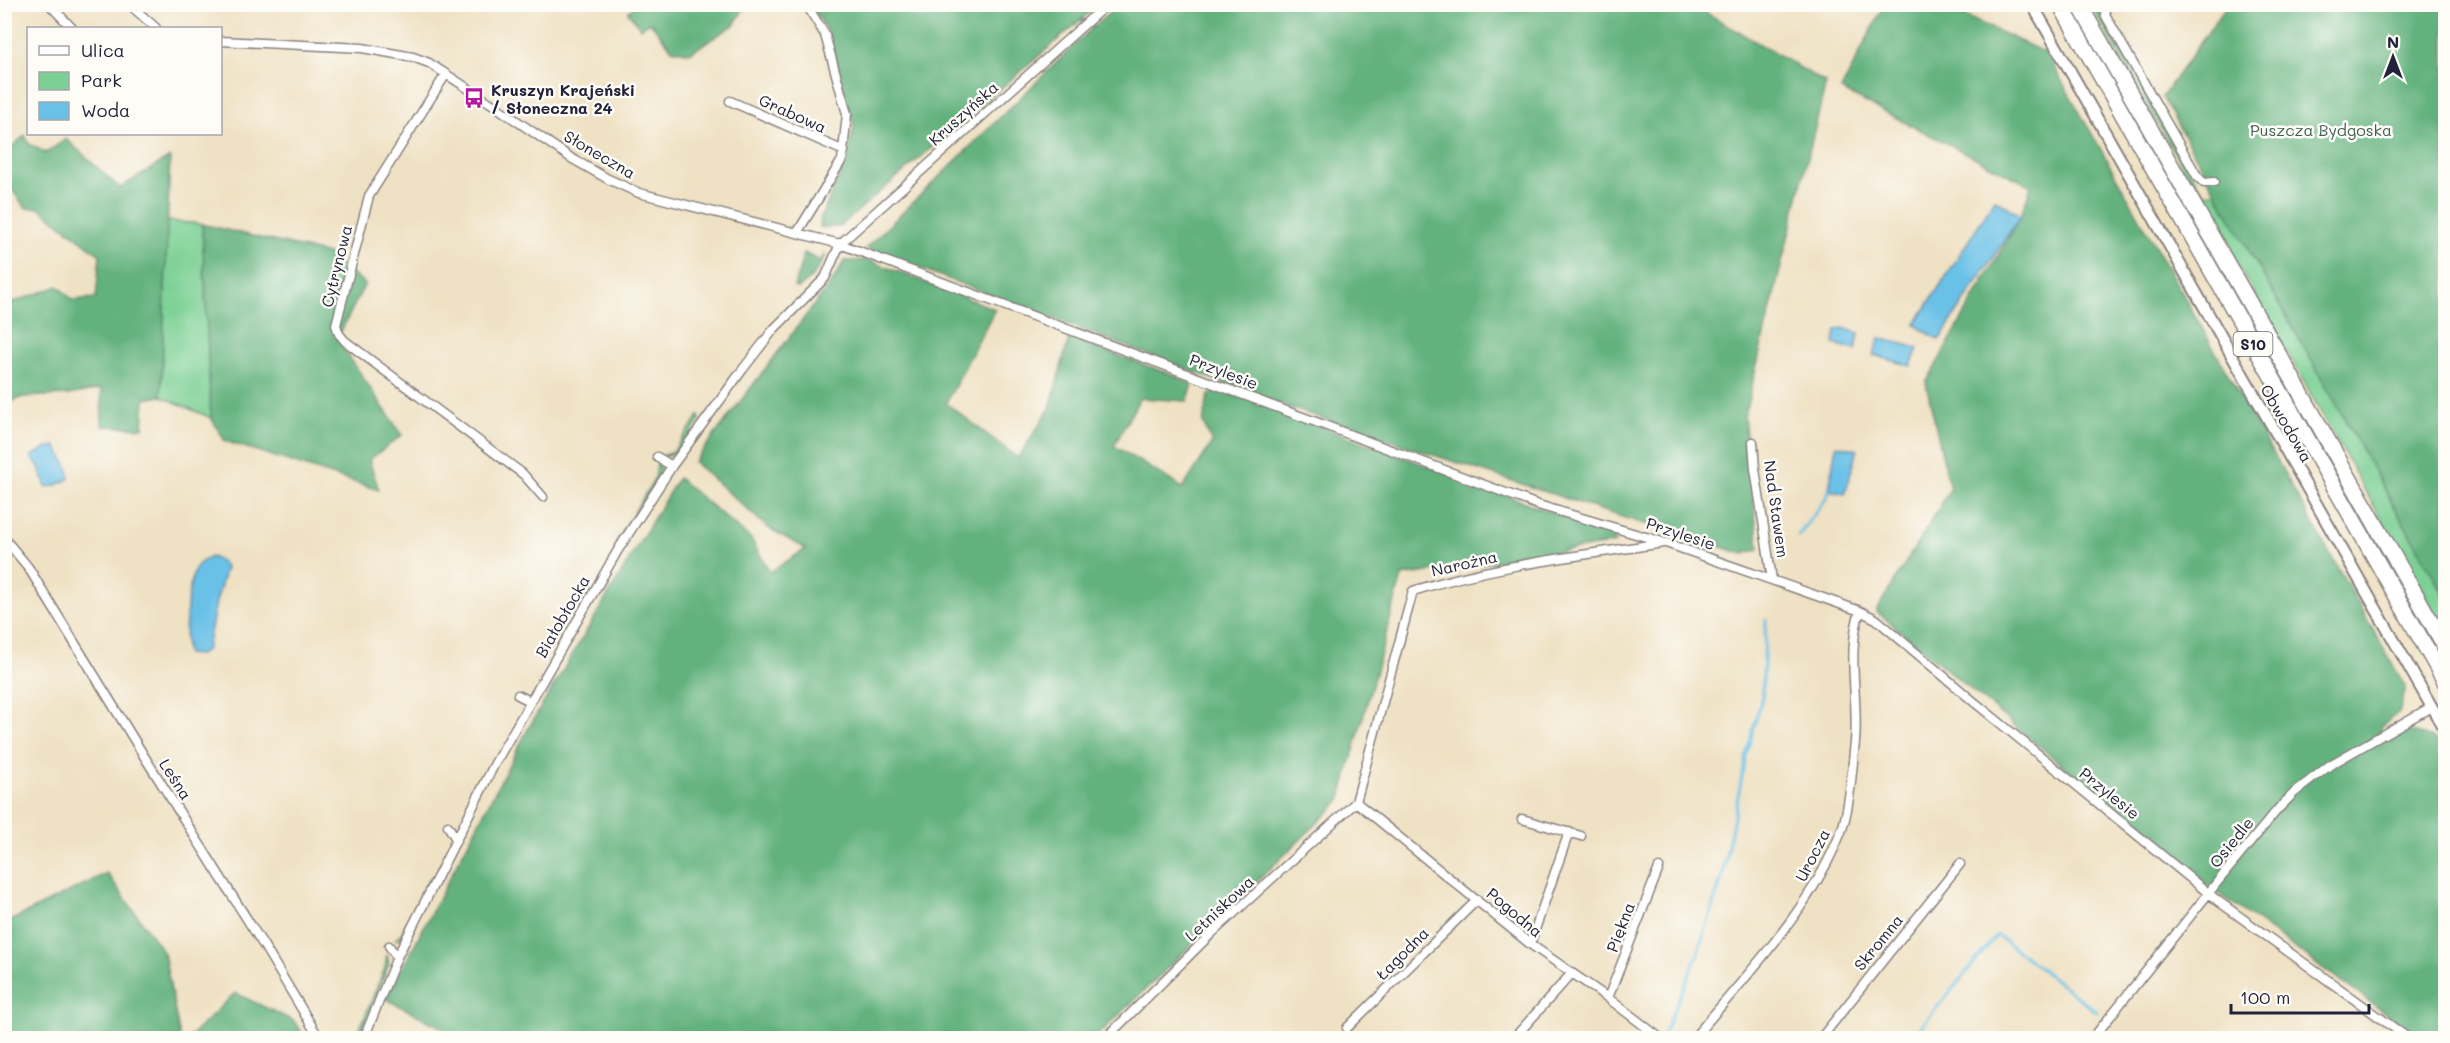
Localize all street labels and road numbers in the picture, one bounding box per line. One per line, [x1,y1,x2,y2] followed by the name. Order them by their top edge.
[924,76,1002,150] street label: Kruszyńska
[756,89,830,137] street label: Grabowa
[560,125,640,183] street label: Słoneczna
[316,223,356,309] street label: Cytrynowa
[2234,332,2272,356] road number: S10
[1187,348,1261,394] street label: Przylesie
[2256,380,2318,466] street label: Obwodowa
[1760,459,1794,559] street label: Nad Stawem
[1644,512,1718,554] street label: Przylesie
[1429,545,1499,581] street label: Narożna
[530,571,594,661] street label: Białobłocka
[155,754,197,804] street label: Leśna
[2076,762,2144,824] street label: Przylesie
[2204,812,2258,872] street label: Osiedle
[1790,825,1834,885] street label: Urocza
[1180,871,1258,945] street label: Letniskowa
[1483,882,1547,942] street label: Pogodna
[1601,899,1639,955] street label: Piękna
[1849,909,1907,974] street label: Skromna
[1371,922,1433,984] street label: Łagodna

